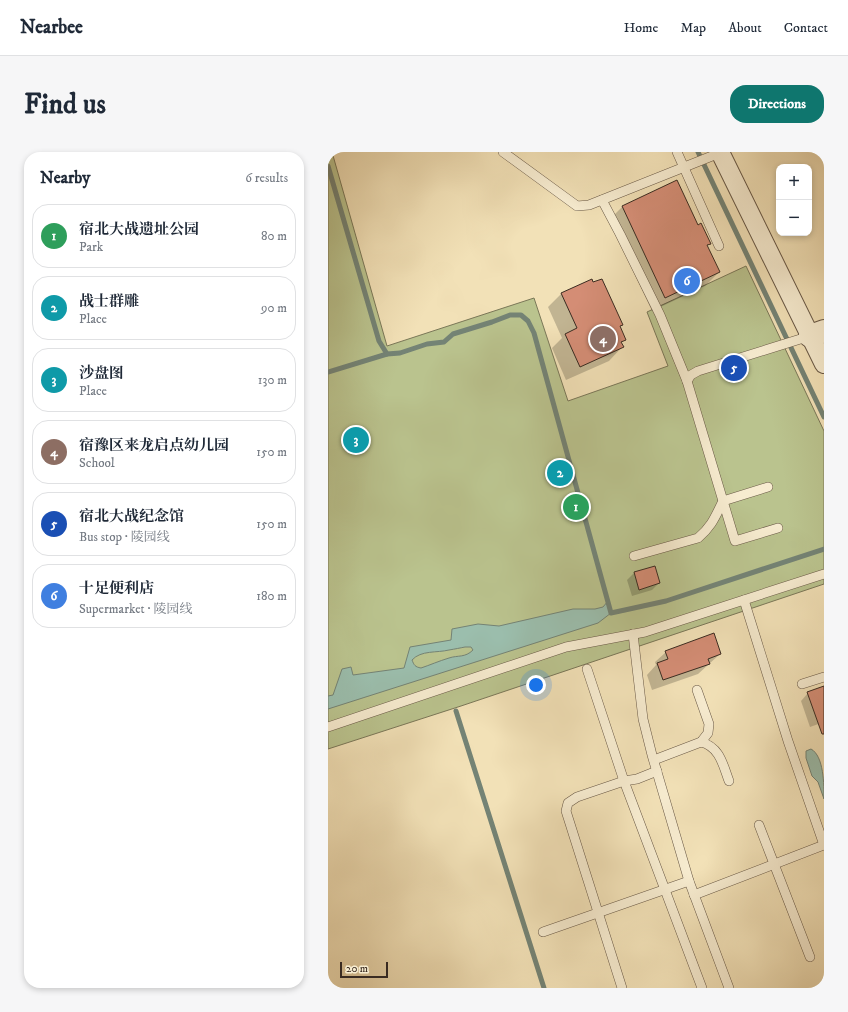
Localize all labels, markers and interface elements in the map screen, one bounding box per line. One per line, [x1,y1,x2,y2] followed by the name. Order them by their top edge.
[20,16,83,39] text: Nearbee
[624,19,658,37] text: Home
[680,19,706,37] text: Map
[728,19,762,37] text: About
[784,19,828,37] text: Contact
[730,85,824,123] button: Directions
[24,87,106,122] text: Find us
[776,164,812,236] map controls
[776,164,812,200] button: +
[40,167,90,189] text: Nearby
[245,170,288,186] text: 6 results
[776,200,812,236] button: −
[79,220,199,239] text: 宿北大战遗址公园
[52,228,56,244] text: 1
[261,228,287,244] text: 80 m
[79,239,103,255] text: Park
[674,266,700,296] pin: 6
[79,292,139,311] text: 战士群雕
[51,300,57,316] text: 2
[261,300,287,316] text: 90 m
[79,311,107,327] text: Place
[590,324,616,354] pin: 4
[721,353,747,383] pin: 5
[79,364,124,383] text: 沙盘图
[52,372,56,388] text: 3
[258,372,287,388] text: 130 m
[79,383,107,399] text: Place
[343,425,369,455] pin: 3
[79,436,229,455] text: 宿豫区来龙启点幼儿园
[50,444,58,460] text: 4
[256,444,287,460] text: 150 m
[79,455,115,471] text: School
[547,458,573,488] pin: 2
[563,492,589,522] pin: 1
[79,507,184,526] text: 宿北大战纪念馆
[51,516,57,532] text: 5
[256,516,287,532] text: 150 m
[79,529,170,545] text: Bus stop · 陵园线
[79,579,154,598] text: 十足便利店
[51,588,57,604] text: 6
[256,588,287,604] text: 180 m
[79,601,192,617] text: Supermarket · 陵园线
[526,675,546,695] your location
[340,960,388,979] scale bar
[346,962,368,976] text: 20 m

